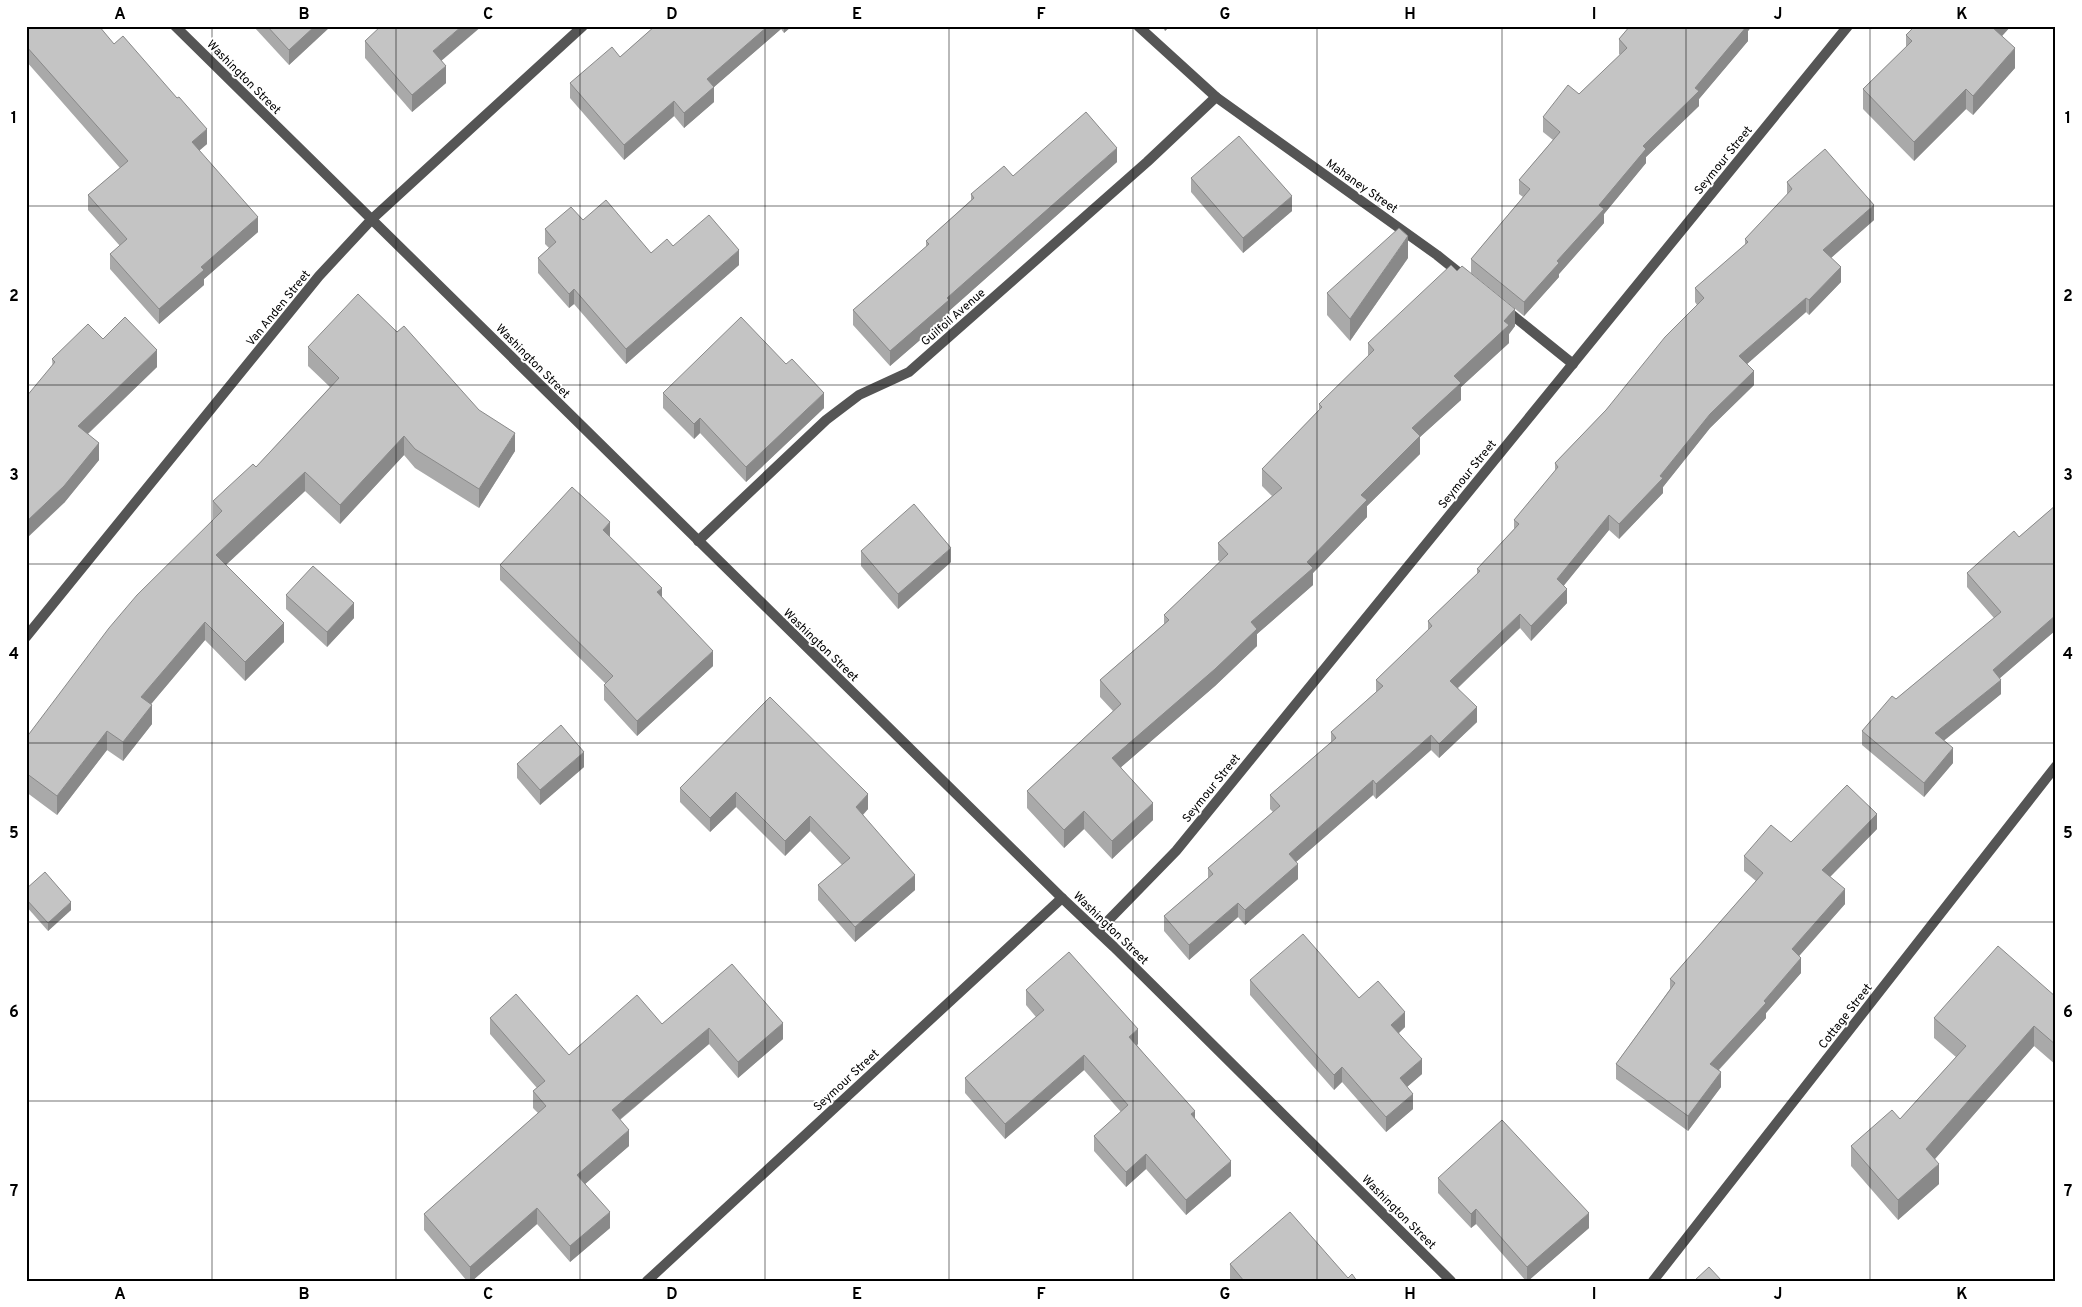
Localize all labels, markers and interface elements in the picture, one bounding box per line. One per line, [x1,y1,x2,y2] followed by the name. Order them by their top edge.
[114,5,126,25] text: A
[298,5,310,25] text: B
[483,5,493,25] text: C
[666,5,678,25] text: D
[852,5,862,25] text: E
[1036,5,1046,25] text: F
[1220,5,1230,25] text: G
[1404,5,1416,25] text: H
[1592,5,1596,25] text: I
[1774,5,1782,25] text: J
[1956,5,1968,25] text: K
[203,37,284,118] street label: Washington Street
[11,109,17,129] text: 1
[2065,109,2071,129] text: 1
[1691,123,1756,198] street label: Seymour Street
[1322,156,1401,218] street label: Mahaney Street
[243,267,314,350] street label: Van Anden Street
[918,285,989,350] street label: Guilfoil Avenue
[9,287,19,307] text: 2
[2063,287,2073,307] text: 2
[492,321,573,402] street label: Washington Street
[1435,437,1500,512] street label: Seymour Street
[9,466,19,486] text: 3
[2063,466,2073,486] text: 3
[779,606,861,686] street label: Washington Street
[9,645,19,665] text: 4
[2063,645,2073,665] text: 4
[1179,751,1244,826] street label: Seymour Street
[9,824,19,844] text: 5
[2063,824,2073,844] text: 5
[1069,889,1151,969] street label: Washington Street
[1815,981,1876,1053] street label: Cottage Street
[9,1003,19,1023] text: 6
[2063,1003,2073,1023] text: 6
[810,1046,883,1115] street label: Seymour Street
[1358,1172,1439,1253] street label: Washington Street
[10,1182,18,1202] text: 7
[2064,1182,2072,1202] text: 7
[114,1285,126,1305] text: A
[298,1285,310,1305] text: B
[483,1285,493,1305] text: C
[666,1285,678,1305] text: D
[852,1285,862,1305] text: E
[1036,1285,1046,1305] text: F
[1220,1285,1230,1305] text: G
[1404,1285,1416,1305] text: H
[1592,1285,1596,1305] text: I
[1774,1285,1782,1305] text: J
[1956,1285,1968,1305] text: K

